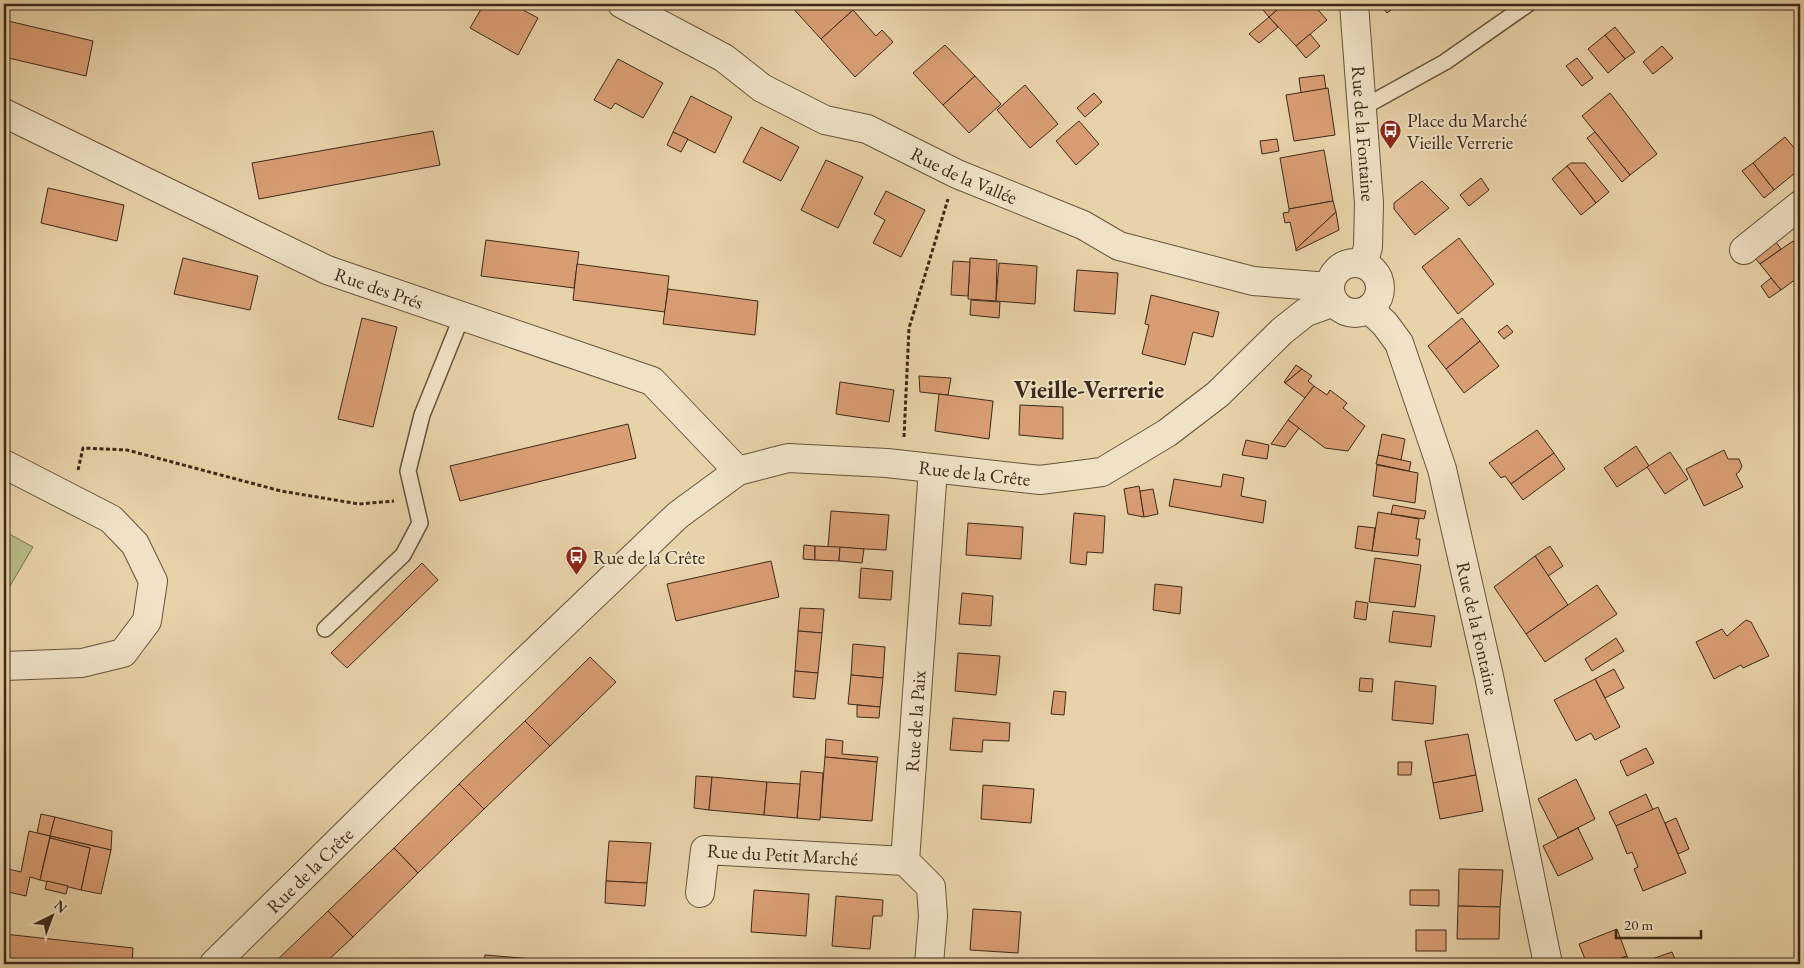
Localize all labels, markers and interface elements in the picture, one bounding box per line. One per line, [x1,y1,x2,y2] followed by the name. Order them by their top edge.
[1346,65,1381,202] street label: Rue de la Fontaine
[1407,108,1527,155] place label: Place du Marché Vieille Verrerie
[1379,119,1403,150] bus stop icon: Place du Marché Vieille Verrerie
[907,140,1021,210] street label: Rue de la Vallée
[331,261,427,314] street label: Rue des Prés
[1014,374,1164,405] district label: Vieille-Verrerie
[917,454,1032,491] street label: Rue de la Crête
[565,545,589,576] bus stop icon: Rue de la Crête
[593,545,705,570] place label: Rue de la Crête
[1451,559,1505,697] street label: Rue de la Fontaine
[899,669,931,773] street label: Rue de la Paix
[261,822,358,918] street label: Rue de la Crête
[706,838,859,871] street label: Rue du Petit Marché
[28,890,78,940] north arrow
[50,896,71,917] text: N
[1616,908,1702,940] scale bar
[1624,915,1653,934] text: 20 m

